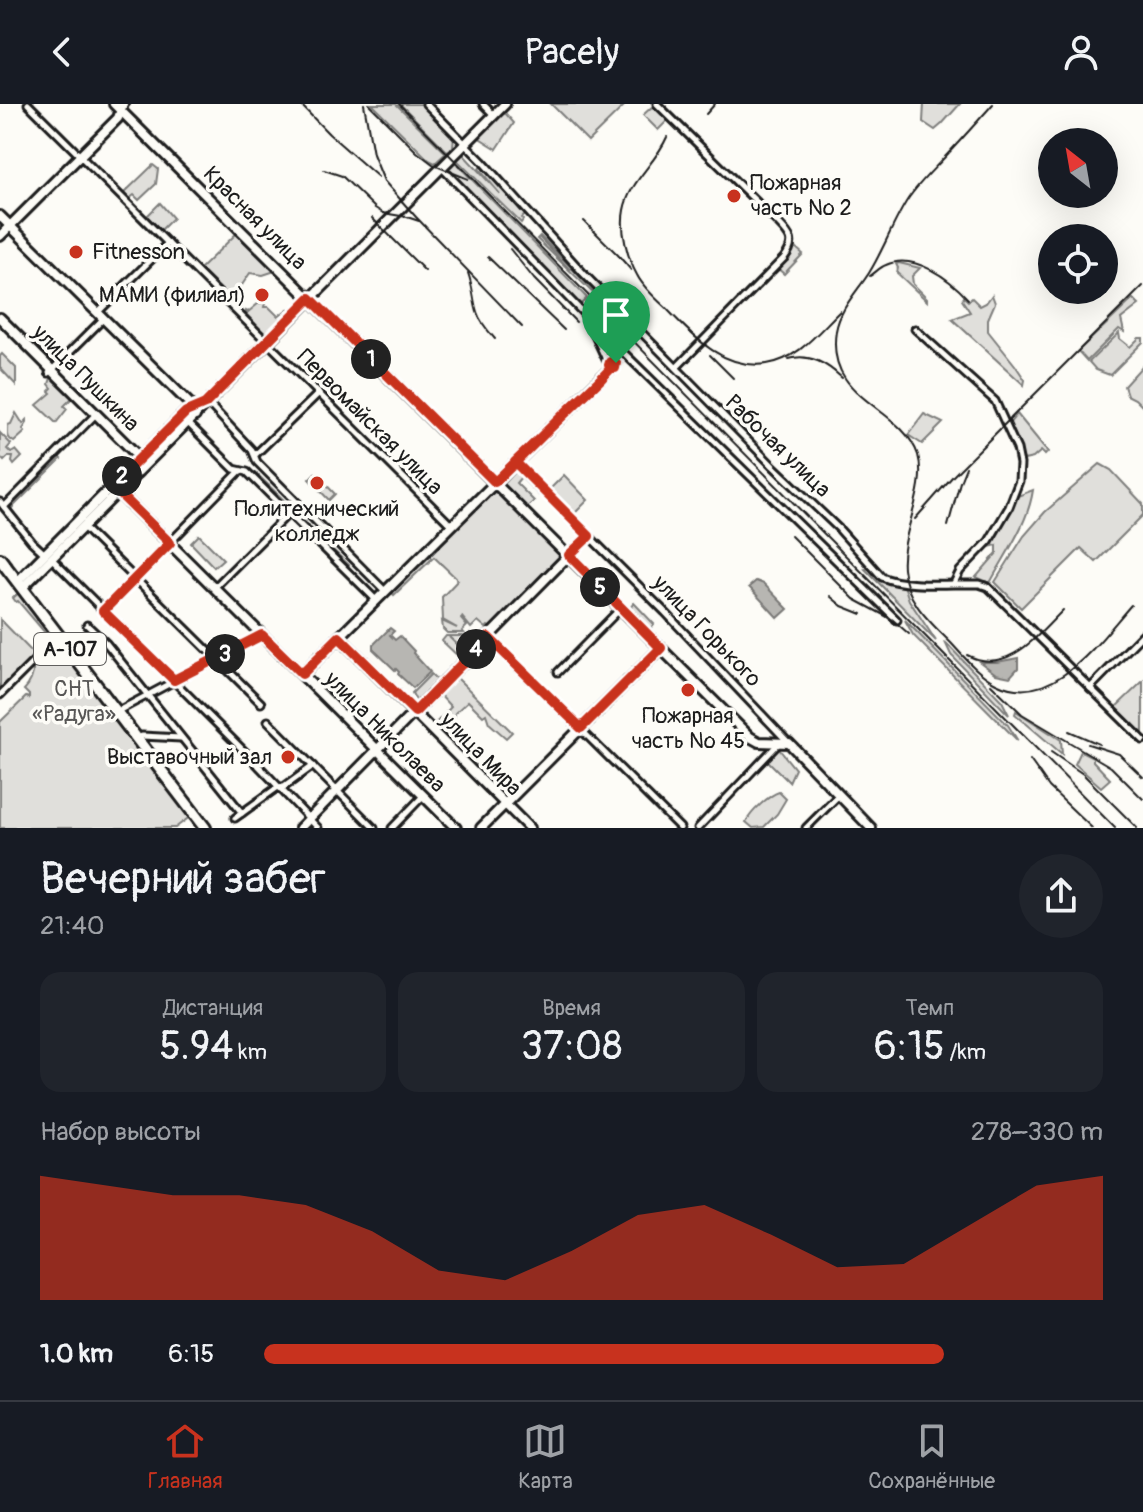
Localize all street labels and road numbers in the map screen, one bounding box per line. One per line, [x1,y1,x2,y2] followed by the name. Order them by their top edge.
[197,160,313,276] street label: Красная улица
[26,318,145,437] street label: улица Пушкина
[291,343,449,501] street label: Первомайская улица
[719,389,837,503] street label: Рабочая улица
[646,568,768,693] street label: улица Горького
[34,633,106,665] road number: А-107
[318,665,452,799] street label: улица Николаева
[433,705,528,802] street label: улица Мира

